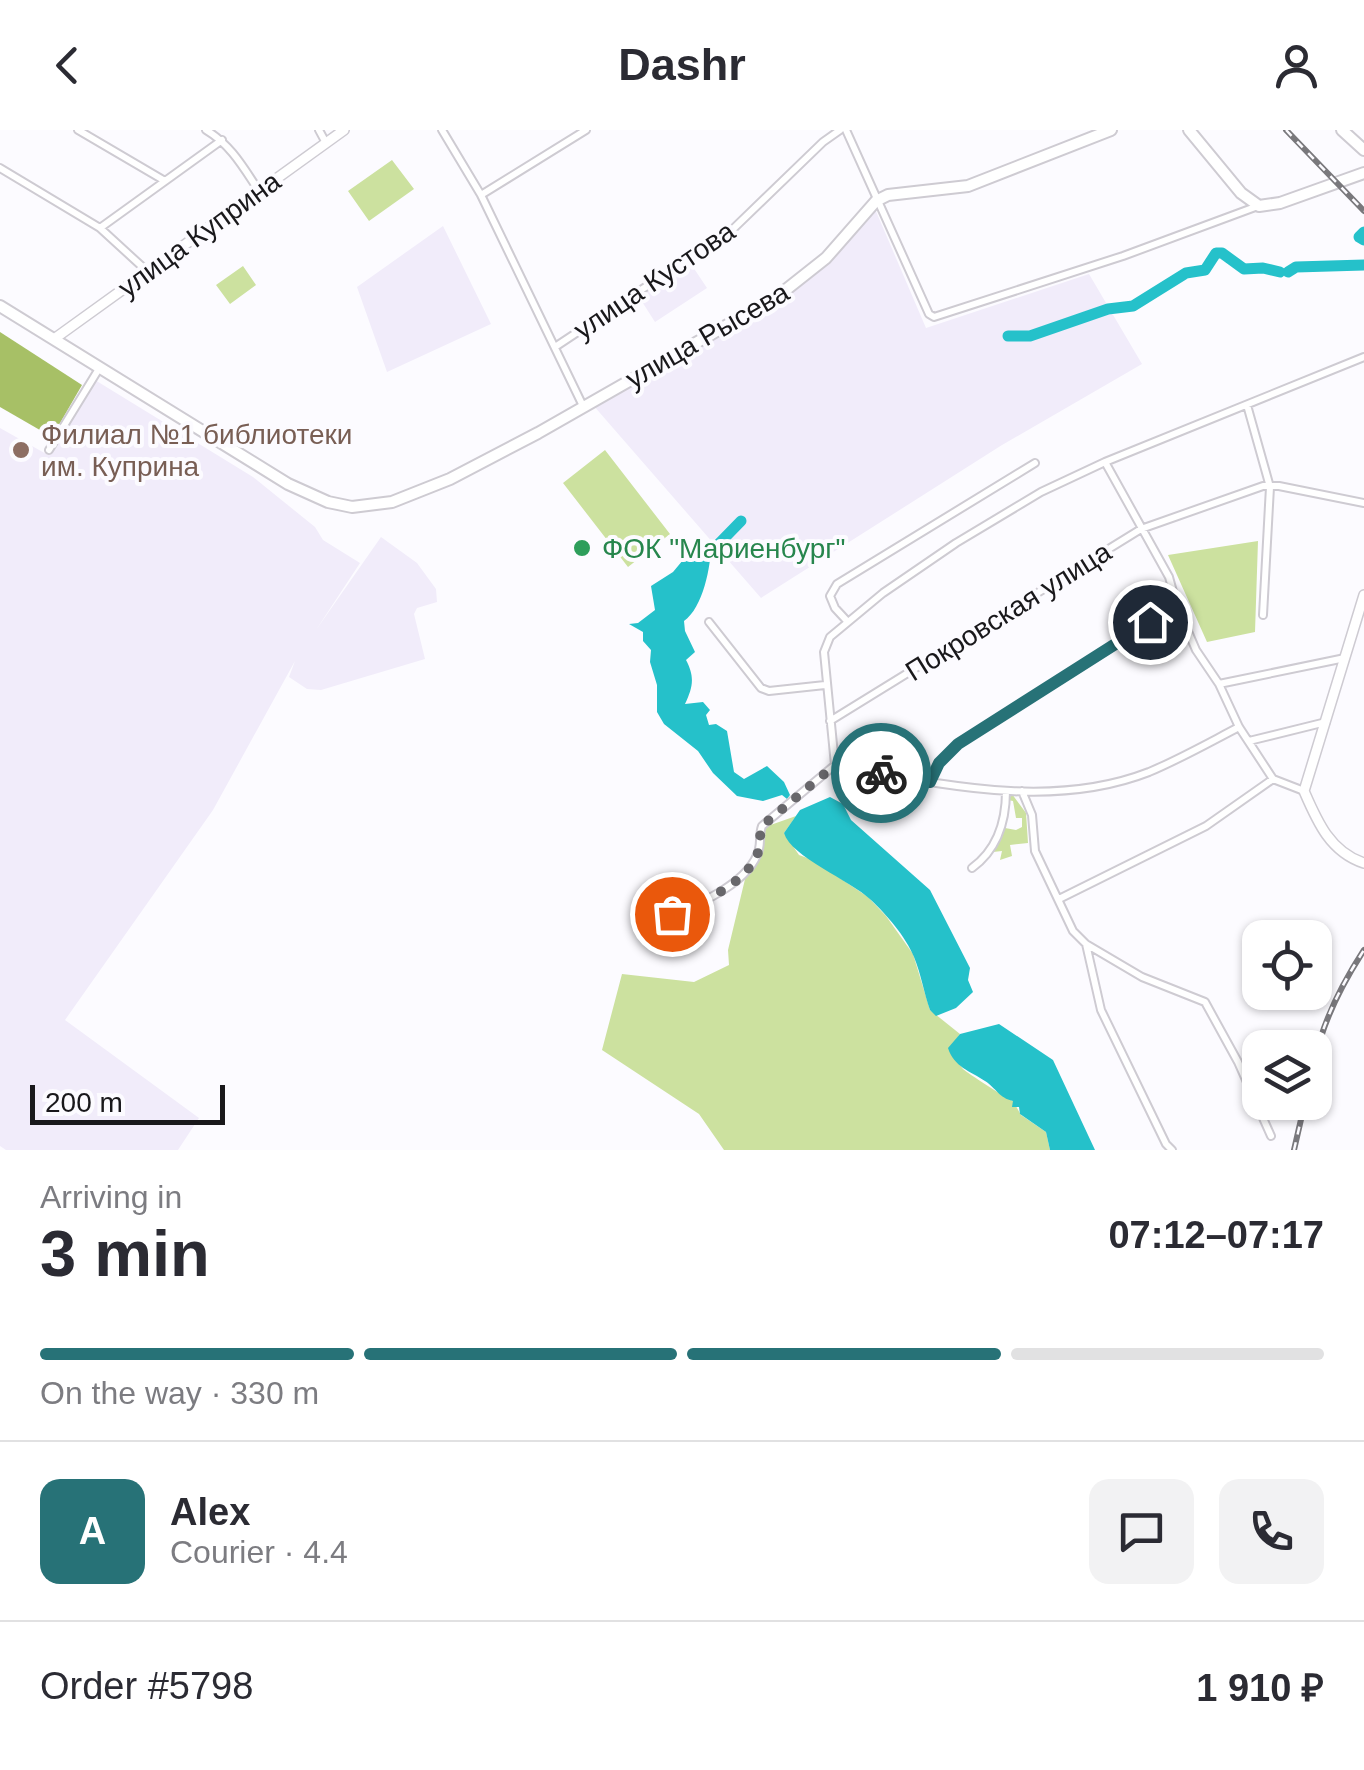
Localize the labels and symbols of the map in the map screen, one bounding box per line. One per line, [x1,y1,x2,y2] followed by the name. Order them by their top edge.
[112,165,287,304] street label: улица Куприна
[568,215,741,346] street label: улица Кустова
[620,276,795,395] street label: улица Рысева
[41,419,352,482] place label: Филиал №1 библиотеки им. Куприна
[10,439,32,461] marker: Филиал №1 библиотеки им. Куприна
[602,533,845,564] place label: ФОК "Мариенбург"
[900,536,1117,687] street label: Покровская улица
[571,537,593,559] marker: ФОК "Мариенбург"
[1108,580,1193,665] pin
[831,723,931,823] courier
[630,872,715,957] pin
[30,1080,225,1124] scale bar

